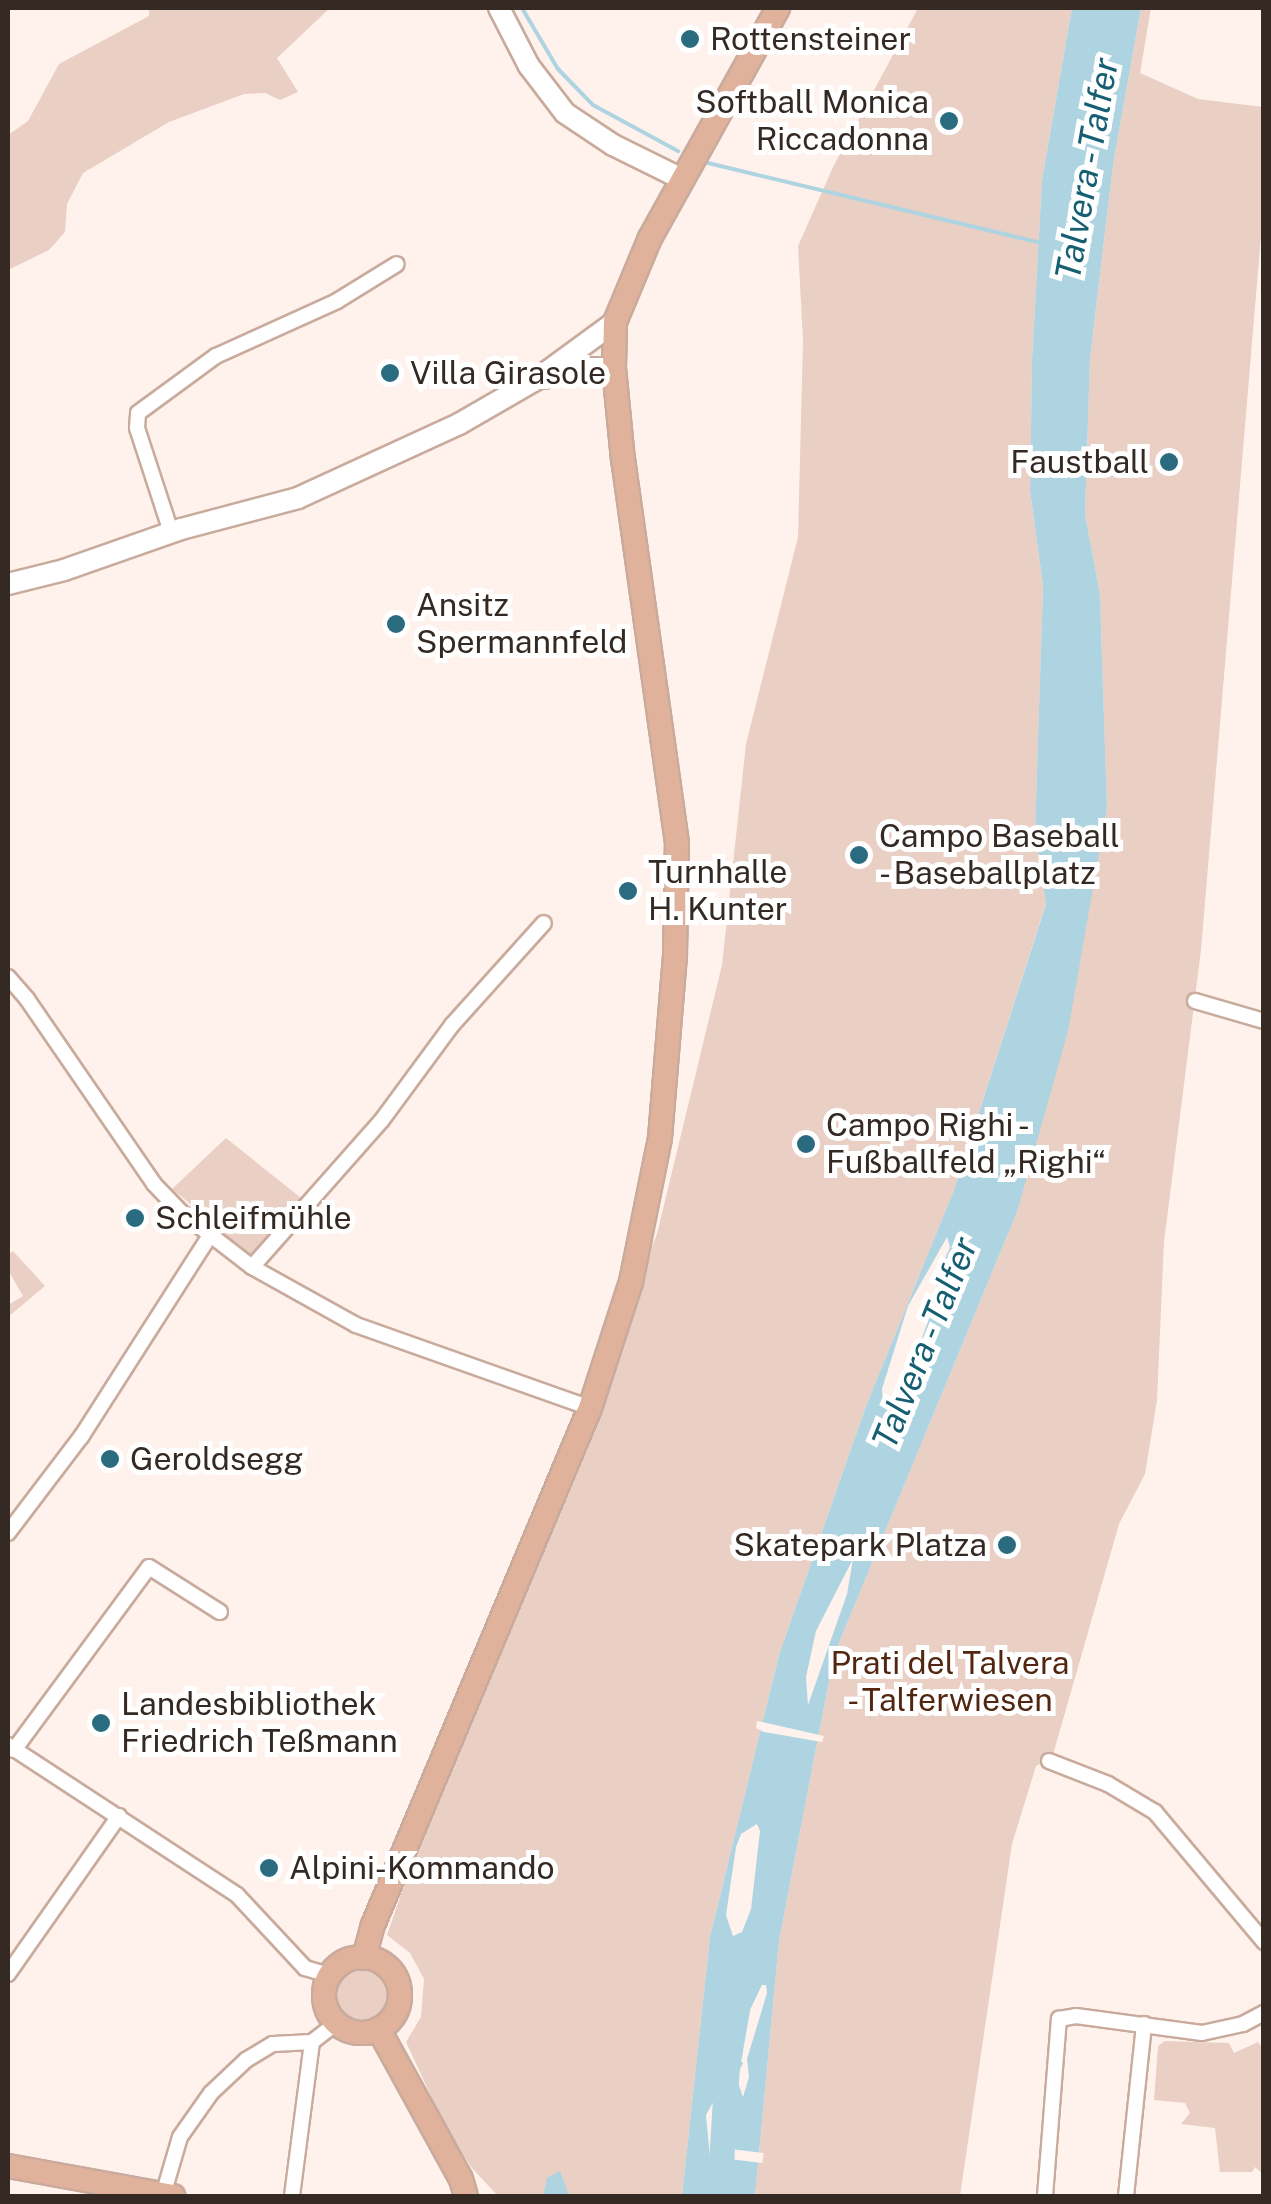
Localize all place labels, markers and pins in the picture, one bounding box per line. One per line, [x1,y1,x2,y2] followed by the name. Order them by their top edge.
[710,20,911,58] place label: Rottensteiner
[679,28,701,50] marker: Rottensteiner
[695,84,929,159] place label: Softball Monica Riccadonna
[938,110,960,132] marker: Softball Monica Riccadonna
[410,354,606,392] place label: Villa Girasole
[379,362,401,384] marker: Villa Girasole
[1010,443,1149,481] place label: Faustball
[1158,451,1180,473] marker: Faustball
[416,587,627,662] place label: Ansitz Spermannfeld
[385,613,407,635] marker: Ansitz Spermannfeld
[879,818,1120,893] place label: Campo Baseball - Baseballplatz
[848,844,870,866] marker: Campo Baseball - Baseballplatz
[648,854,788,929] place label: Turnhalle H. Kunter
[617,880,639,902] marker: Turnhalle H. Kunter
[826,1107,1106,1182] place label: Campo Righi - Fußballfeld „Righi“
[795,1133,817,1155] marker: Campo Righi - Fußballfeld „Righi“
[155,1199,352,1237] place label: Schleifmühle
[124,1207,146,1229] marker: Schleifmühle
[130,1440,304,1478] place label: Geroldsegg
[99,1448,121,1470] marker: Geroldsegg
[734,1526,987,1564] place label: Skatepark Platza
[996,1534,1018,1556] marker: Skatepark Platza
[121,1686,398,1761] place label: Landesbibliothek Friedrich Teßmann
[90,1712,112,1734] marker: Landesbibliothek Friedrich Teßmann
[289,1849,555,1887] place label: Alpini-Kommando
[258,1857,280,1879] marker: Alpini-Kommando

